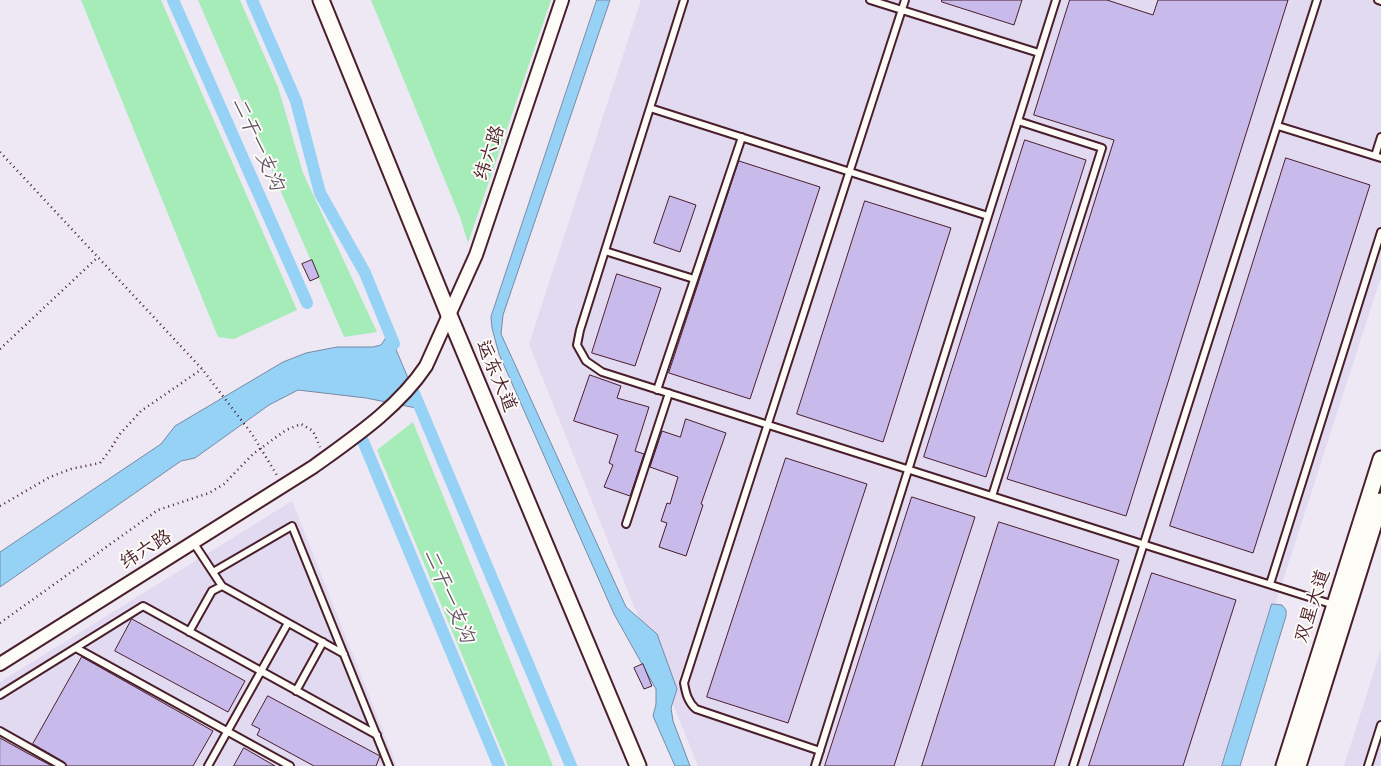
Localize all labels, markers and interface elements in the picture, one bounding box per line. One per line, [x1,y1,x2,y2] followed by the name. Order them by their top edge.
[226,93,288,195] water label: 二干一支沟
[470,122,510,184] street label: 纬六路
[471,337,521,415] street label: 运东大道
[116,525,176,575] street label: 纬六路
[417,545,479,647] water label: 二干一支沟
[1290,566,1336,646] street label: 双星大道

